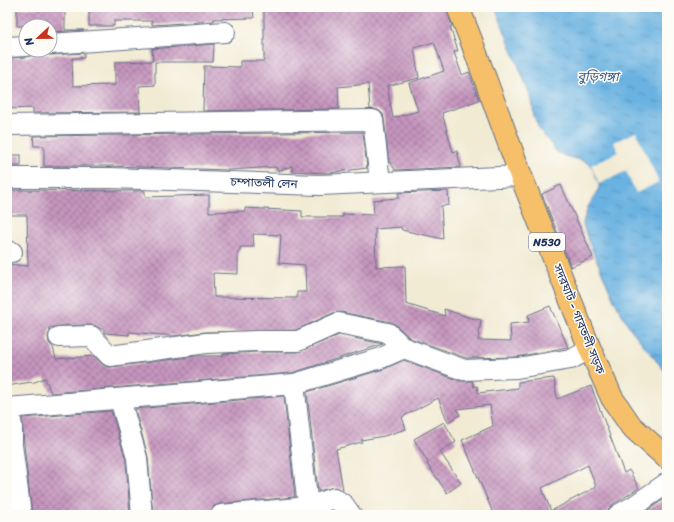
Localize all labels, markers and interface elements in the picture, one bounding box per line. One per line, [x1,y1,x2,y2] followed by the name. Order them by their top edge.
[18,18,58,58] north arrow
[19,34,40,50] text: N
[577,65,621,88] water label: বুড়িগঙ্গা
[229,171,299,195] street label: চম্পাতলী লেন
[529,233,565,251] road number: N530
[546,259,611,378] street label: সদরঘাট - গাবতলী সড়ক

